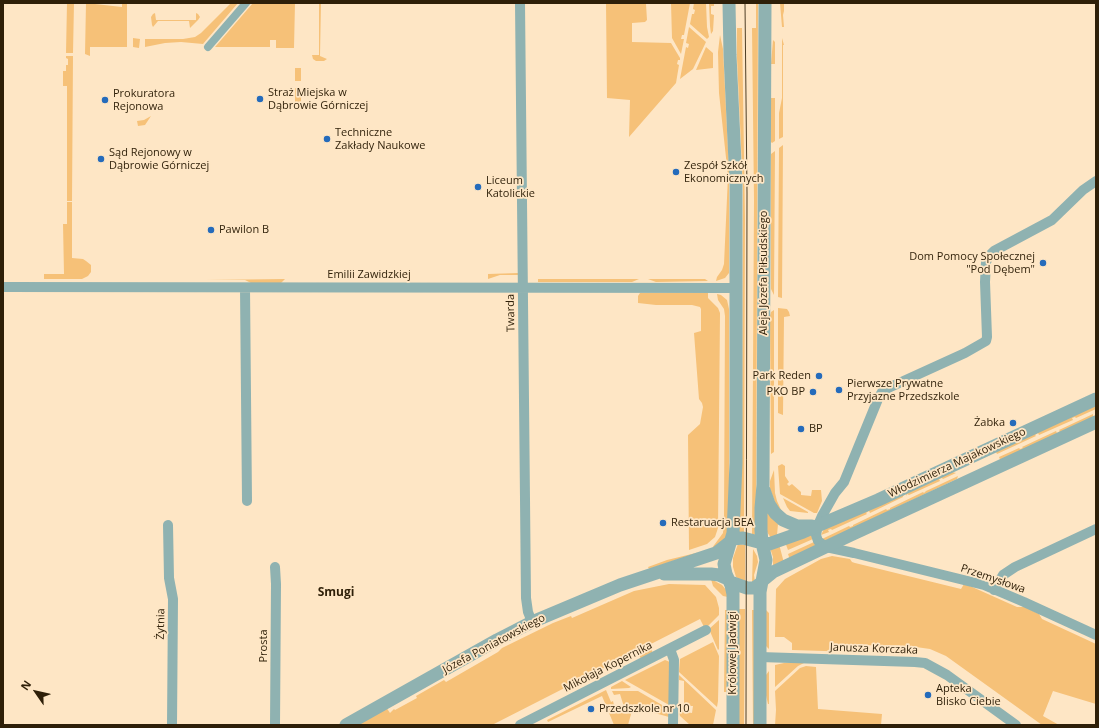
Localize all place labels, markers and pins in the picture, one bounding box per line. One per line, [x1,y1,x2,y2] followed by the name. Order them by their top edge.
[268,86,368,112] place label: Straż Miejska w Dąbrowie Górniczej
[113,87,175,113] place label: Prokuratora Rejonowa
[255,94,265,104] marker: Straż Miejska w Dąbrowie Górniczej
[100,95,110,105] marker: Prokuratora Rejonowa
[335,126,425,152] place label: Techniczne Zakłady Naukowe
[322,134,332,144] marker: Techniczne Zakłady Naukowe
[109,146,209,172] place label: Sąd Rejonowy w Dąbrowie Górniczej
[96,154,106,164] marker: Sąd Rejonowy w Dąbrowie Górniczej
[684,159,764,185] place label: Zespół Szkół Ekonomicznych
[671,167,681,177] marker: Zespół Szkół Ekonomicznych
[486,174,535,200] place label: Liceum Katolickie
[473,182,483,192] marker: Liceum Katolickie
[219,223,269,237] place label: Pawilon B
[206,225,216,235] marker: Pawilon B
[909,250,1035,276] place label: Dom Pomocy Społecznej "Pod Dębem"
[1038,258,1048,268] marker: Dom Pomocy Społecznej "Pod Dębem"
[753,369,811,383] place label: Park Reden
[814,371,824,381] marker: Park Reden
[847,377,960,403] place label: Pierwsze Prywatne Przyjazne Przedszkole
[767,385,805,399] place label: PKO BP
[834,385,844,395] marker: Pierwsze Prywatne Przyjazne Przedszkole
[808,387,818,397] marker: PKO BP
[974,416,1005,430] place label: Żabka
[1008,418,1018,428] marker: Żabka
[809,422,823,436] place label: BP
[796,424,806,434] marker: BP
[671,516,754,530] place label: Restaruacja BEA
[658,518,668,528] marker: Restaruacja BEA
[936,682,1001,708] place label: Apteka Blisko Ciebie
[923,690,933,700] marker: Apteka Blisko Ciebie
[599,702,689,716] place label: Przedszkole nr 10
[586,704,596,714] marker: Przedszkole nr 10

